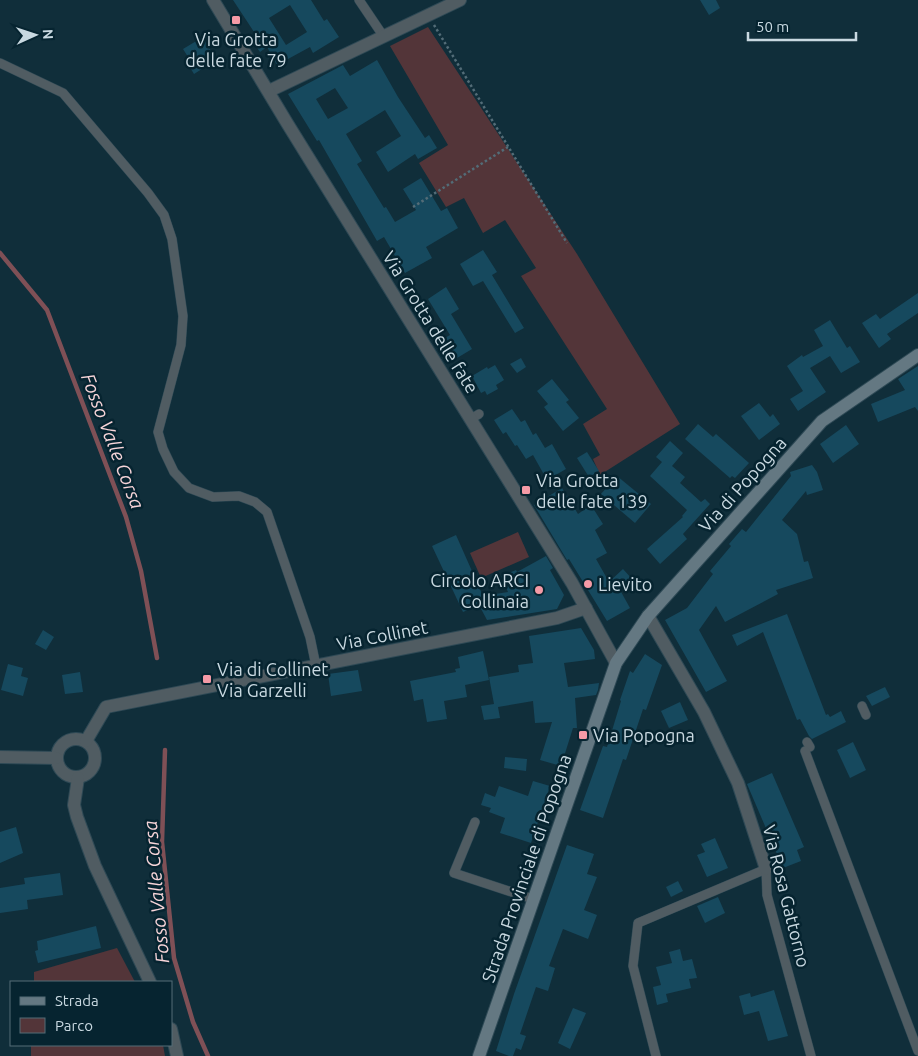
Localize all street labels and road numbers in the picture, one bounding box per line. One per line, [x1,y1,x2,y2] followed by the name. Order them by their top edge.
[379,247,483,397] street label: Via Grotta delle fate
[694,432,790,536] street label: Via di Popogna
[335,616,429,654] street label: Via Collinet
[478,751,574,985] street label: Strada Provinciale di Popogna
[760,823,814,969] street label: Via Rosa Gattorno

